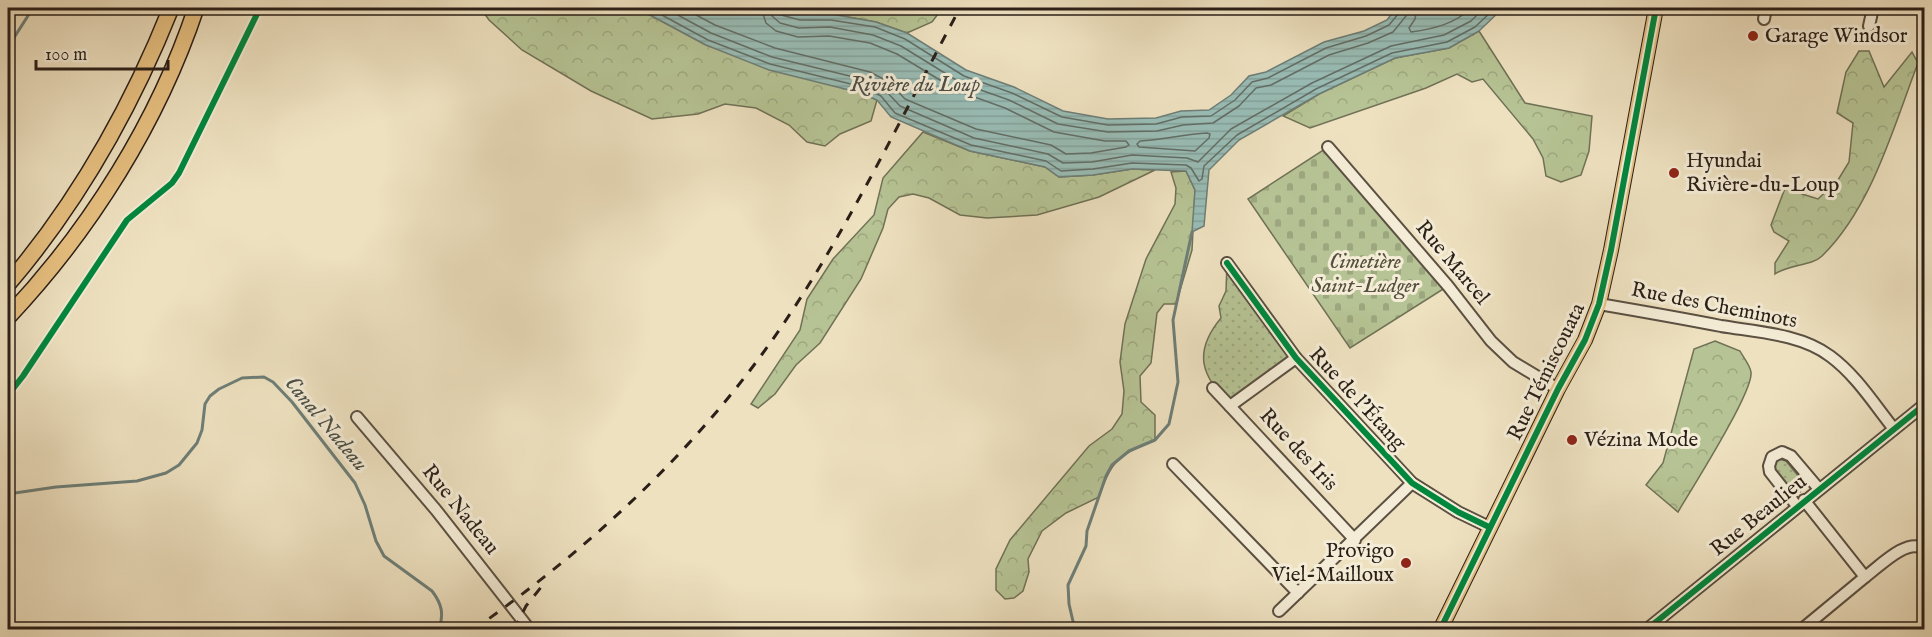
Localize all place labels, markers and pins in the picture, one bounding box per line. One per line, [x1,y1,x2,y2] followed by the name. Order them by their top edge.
[1765,23,1908,50] place label: Garage Windsor
[1746,29,1760,43] marker: Garage Windsor
[1686,148,1839,199] place label: Hyundai Rivière-du-Loup
[1667,166,1681,180] marker: Hyundai Rivière-du-Loup
[1583,427,1699,454] place label: Vézina Mode
[1565,433,1579,447] marker: Vézina Mode
[1270,538,1394,589] place label: Provigo Viel-Mailloux
[1399,556,1413,570] marker: Provigo Viel-Mailloux

